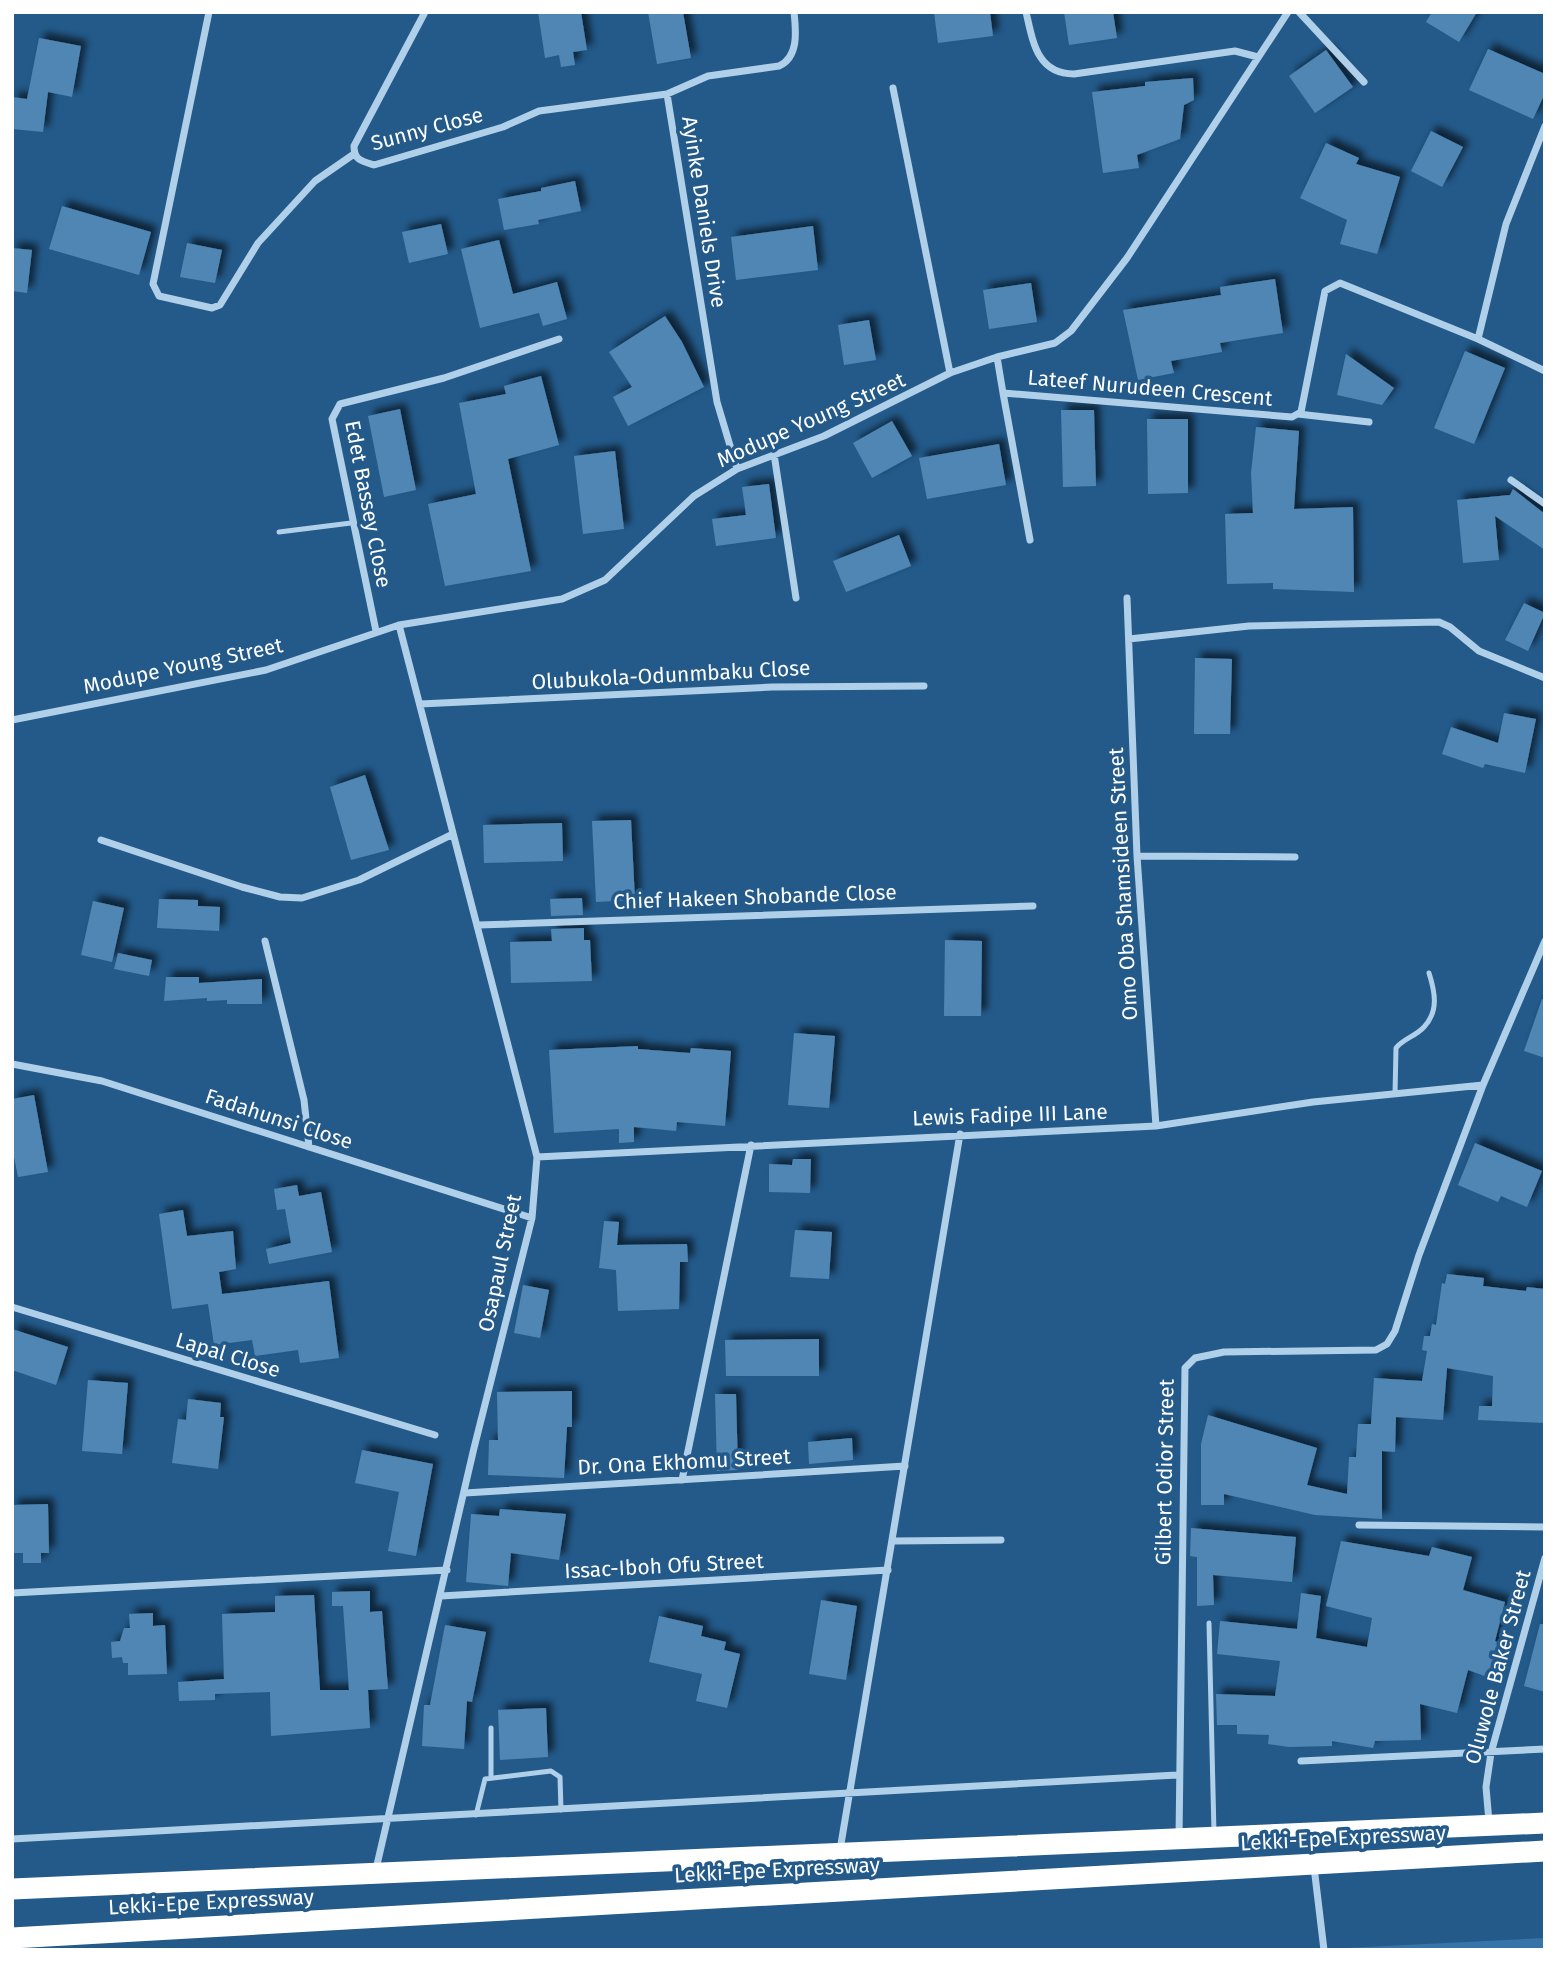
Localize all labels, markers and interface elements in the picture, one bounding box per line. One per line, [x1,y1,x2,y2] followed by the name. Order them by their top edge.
[368,102,486,156] street label: Sunny Close
[676,114,732,310] street label: Ayinke Daniels Drive
[1026,364,1274,412] street label: Lateef Nurudeen Crescent
[713,367,910,473] street label: Modupe Young Street
[339,418,397,590] street label: Edet Bassey Close
[81,632,286,700] street label: Modupe Young Street
[531,655,811,695] street label: Olubukola-Odunmbaku Close
[1103,746,1143,1021] street label: Omo Oba Shamsideen Street
[613,879,897,915] street label: Chief Hakeen Shobande Close
[202,1083,356,1155] street label: Fadahunsi Close
[912,1099,1108,1131] street label: Lewis Fadipe III Lane
[473,1191,527,1334] street label: Osapaul Street
[173,1327,283,1383] street label: Lapal Close
[1150,1378,1180,1565] street label: Gilbert Odior Street
[577,1443,792,1481] street label: Dr. Ona Ekhomu Street
[564,1548,765,1584] street label: Issac-Iboh Ofu Street
[1460,1567,1537,1767] street label: Oluwole Baker Street
[1239,1820,1447,1856] street label: Lekki-Epe Expressway
[673,1852,881,1888] street label: Lekki-Epe Expressway
[107,1884,315,1920] street label: Lekki-Epe Expressway

